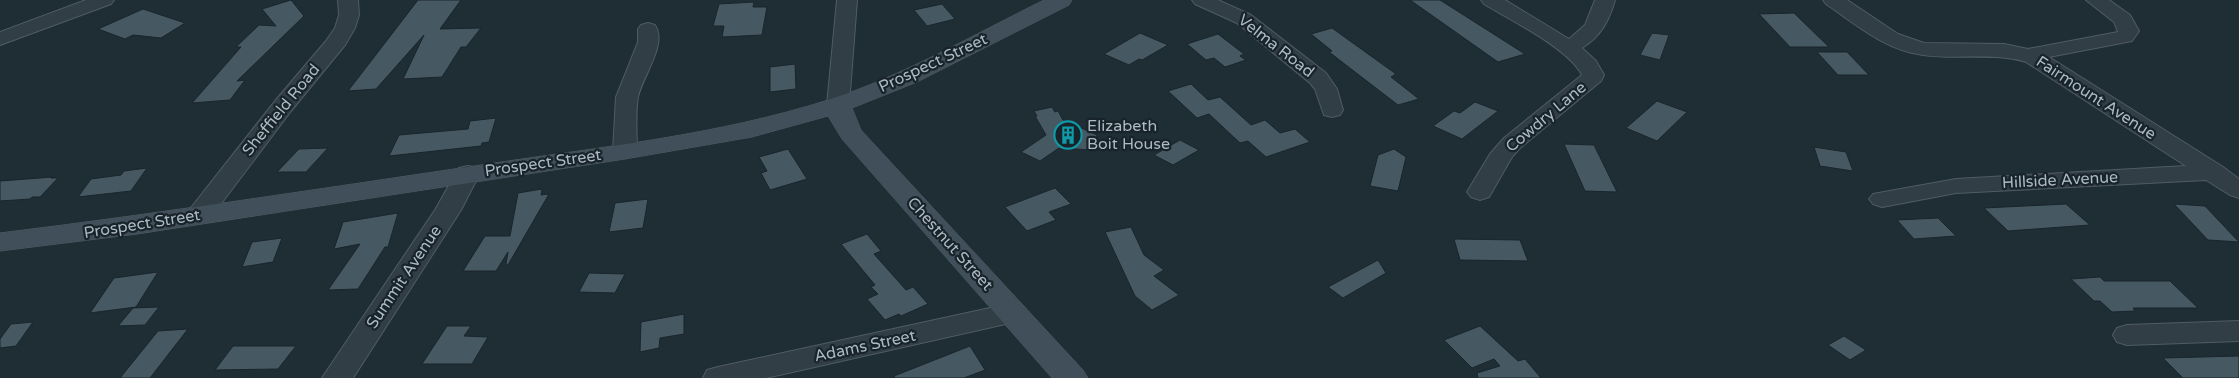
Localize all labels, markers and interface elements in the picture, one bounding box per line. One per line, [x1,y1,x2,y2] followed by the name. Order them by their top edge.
[1234,10,1318,82] street label: Velma Road
[875,29,991,97] street label: Prospect Street
[2032,52,2160,144] street label: Fairmount Avenue
[238,60,324,160] street label: Sheffield Road
[1502,78,1590,156] street label: Cowdry Lane
[1087,116,1170,154] place label: Elizabeth Boit House
[1053,120,1083,150] building icon: Elizabeth Boit House
[483,145,603,181] street label: Prospect Street
[2001,167,2119,193] street label: Hillside Avenue
[903,193,997,295] street label: Chestnut Street
[82,205,202,243] street label: Prospect Street
[362,222,446,332] street label: Summit Avenue
[813,326,917,366] street label: Adams Street

